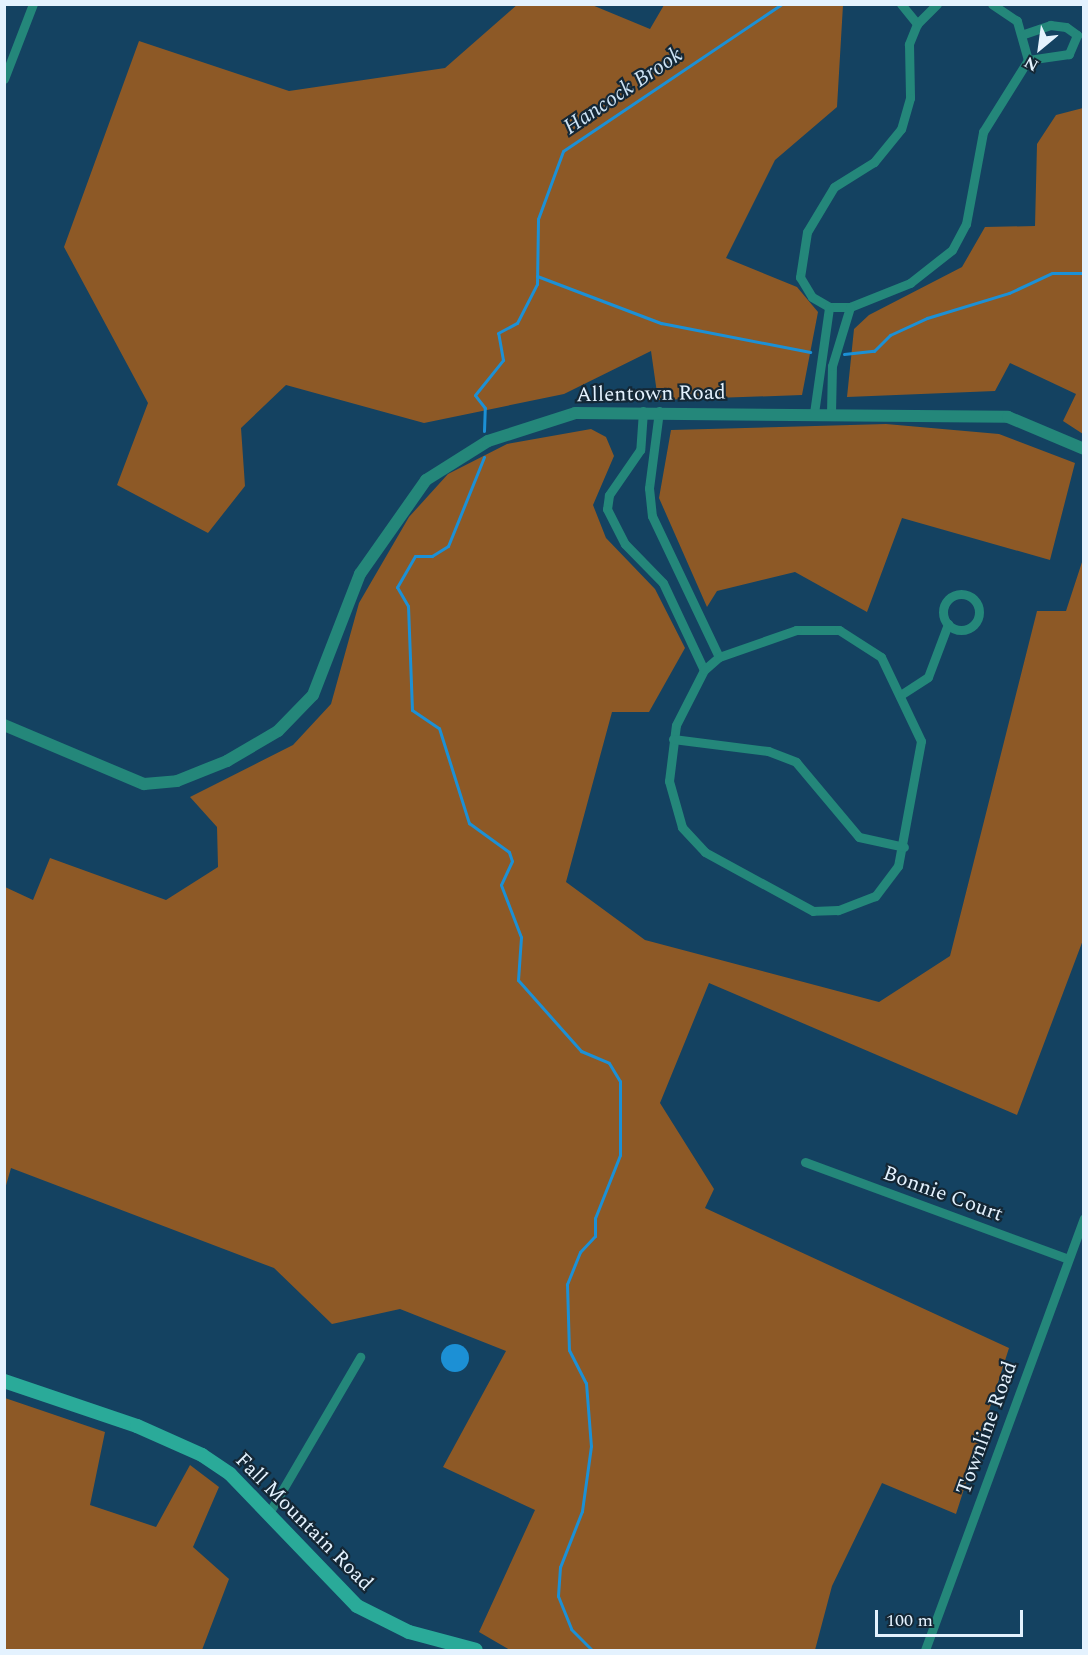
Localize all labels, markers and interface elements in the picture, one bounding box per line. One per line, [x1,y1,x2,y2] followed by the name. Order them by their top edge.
[1010,18,1070,78] north arrow
[558,42,688,140] water label: Hancock Brook
[1020,50,1043,77] text: N
[576,380,726,408] street label: Allentown Road
[880,1161,1006,1227] street label: Bonnie Court
[951,1358,1023,1498] street label: Townline Road
[230,1448,378,1596] street label: Fall Mountain Road
[878,1598,1026,1636] scale bar
[886,1607,933,1634] text: 100 m

